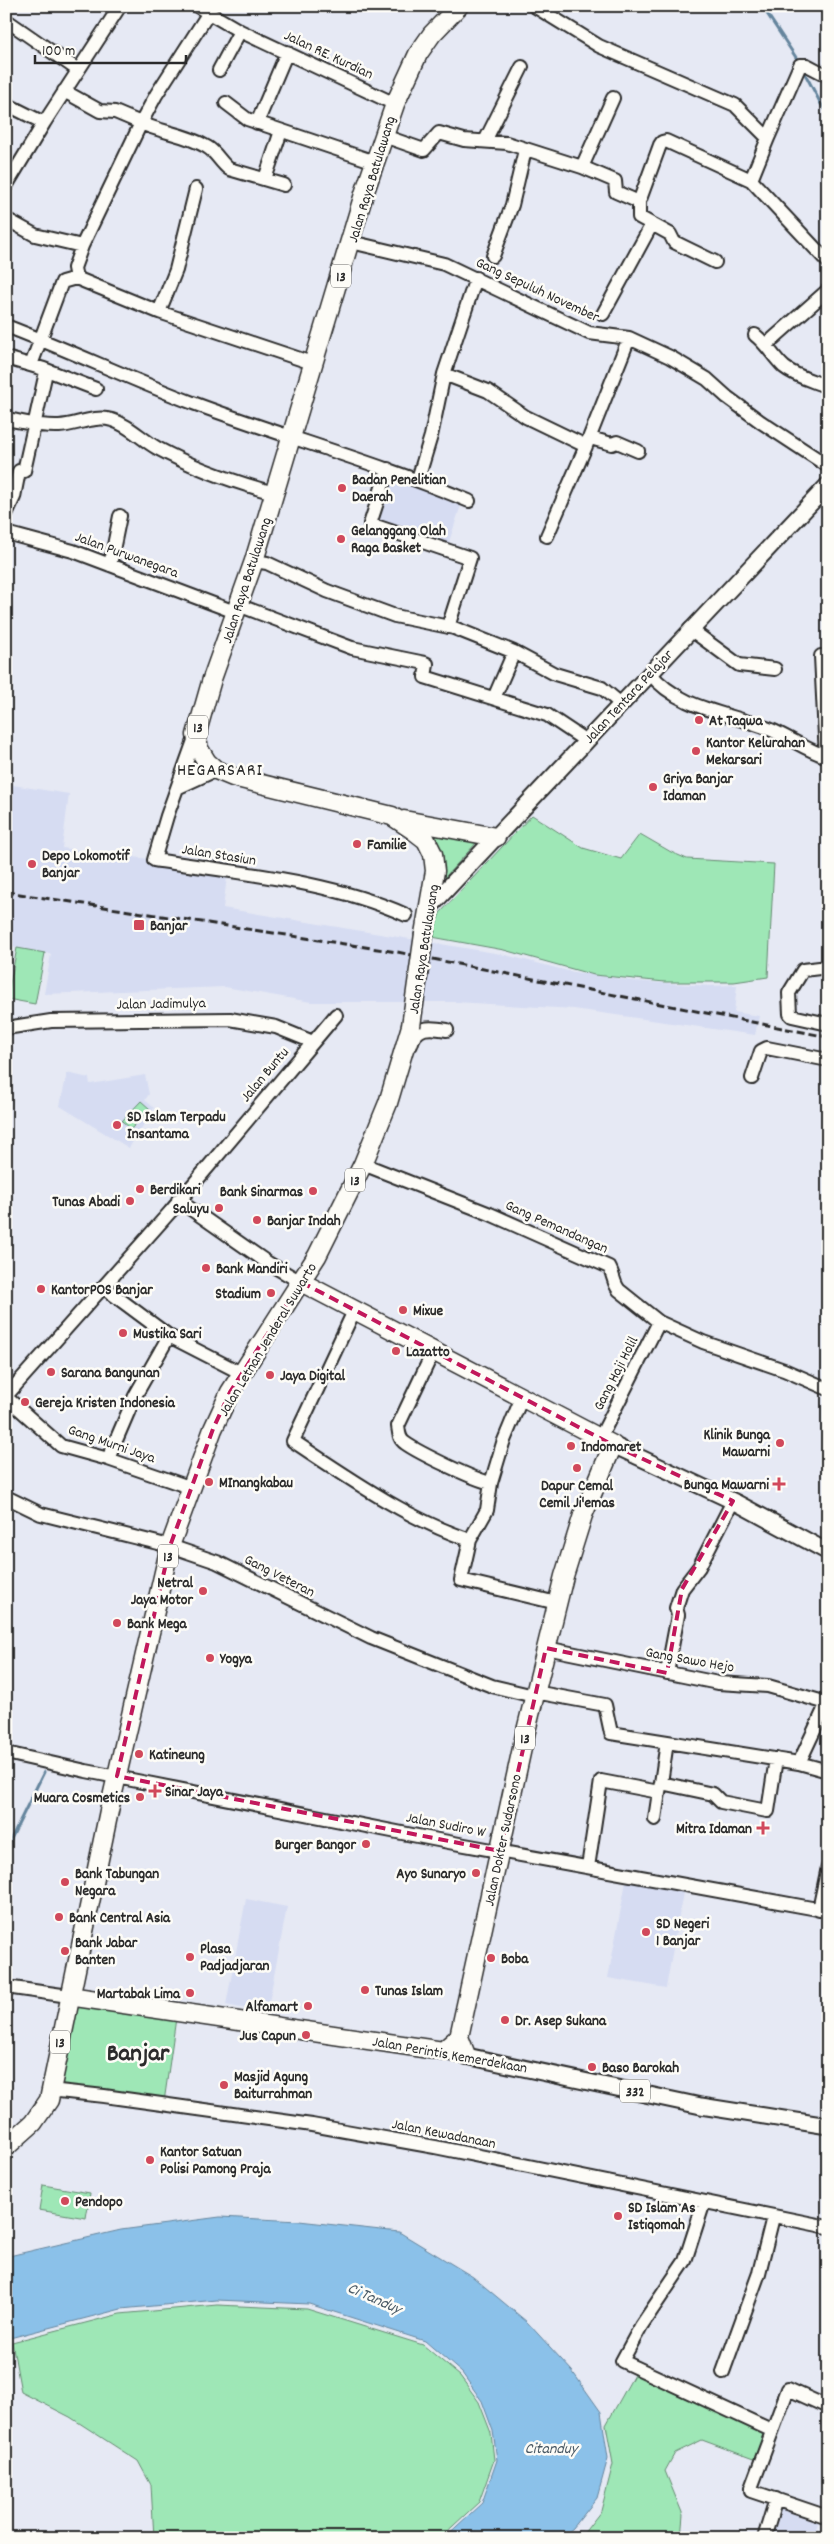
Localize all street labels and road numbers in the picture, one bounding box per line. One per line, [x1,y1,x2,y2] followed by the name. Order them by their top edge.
[280,26,376,86] street label: Jalan RE. Kurdian
[343,114,403,246] street label: Jalan Raya Batulawang
[472,252,603,329] street label: Gang Sepuluh November
[331,264,351,288] road number: 13
[217,515,279,646] street label: Jalan Raya Batulawang
[71,527,182,585] street label: Jalan Purwanegara
[580,645,679,750] street label: Jalan Tentara Pelajar
[188,716,208,739] road number: 13
[180,839,258,873] street label: Jalan Stasiun
[404,883,446,1016] street label: Jalan Raya Batulawang
[116,993,207,1017] street label: Jalan Jadimulya
[236,1043,295,1108] street label: Jalan Buntu
[345,1168,365,1192] road number: 13
[501,1195,611,1260] street label: Gang Pemandangan
[214,1259,324,1421] street label: Jalan Letnan Jenderal Suwarto
[589,1333,645,1415] street label: Gang Haji Holil
[65,1420,159,1470] street label: Gang Murni Jaya
[158,1544,178,1568] road number: 13
[240,1549,318,1604] street label: Gang Veteran
[643,1642,736,1680] street label: Gang Sawo Hejo
[515,1726,535,1750] road number: 13
[479,1772,529,1908] street label: Jalan Dokter Sudarsono
[404,1807,488,1845] street label: Jalan Sudiro W
[50,2030,70,2054] road number: 13
[370,2032,529,2080] street label: Jalan Perintis Kemerdekaan
[620,2080,650,2102] road number: 332
[390,2114,498,2156] street label: Jalan Kewadanaan

